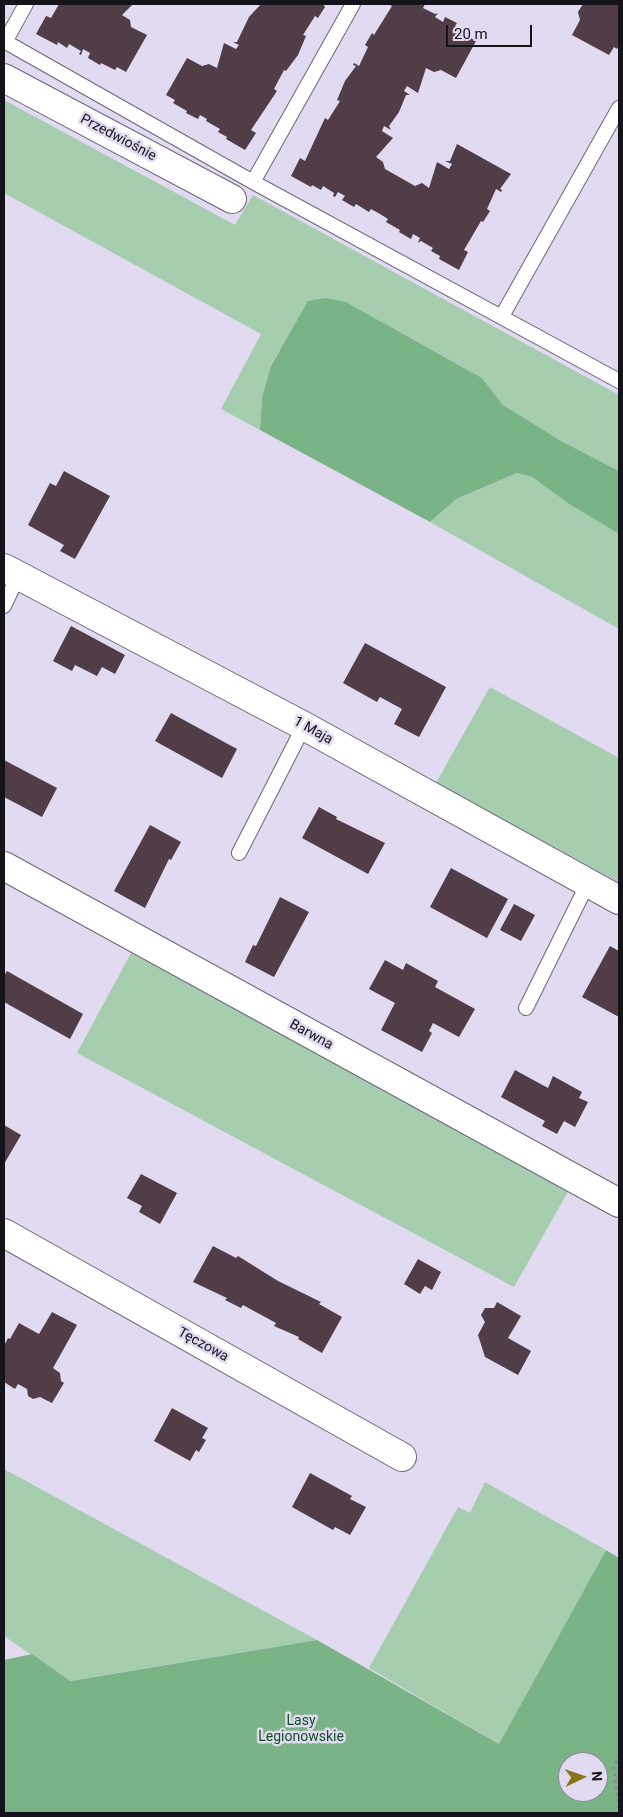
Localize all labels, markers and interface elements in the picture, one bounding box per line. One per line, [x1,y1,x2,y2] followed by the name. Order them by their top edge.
[448,15,534,47] scale bar
[454,25,488,43] text: 20 m
[77,111,159,165] street label: Przedwiośnie
[290,713,336,749] street label: 1 Maja
[286,1016,336,1054] street label: Barwna
[175,1324,231,1366] street label: Tęczowa
[258,1713,344,1745] park label: Lasy Legionowskie
[558,1752,608,1802] north arrow
[589,1771,605,1782] text: N

